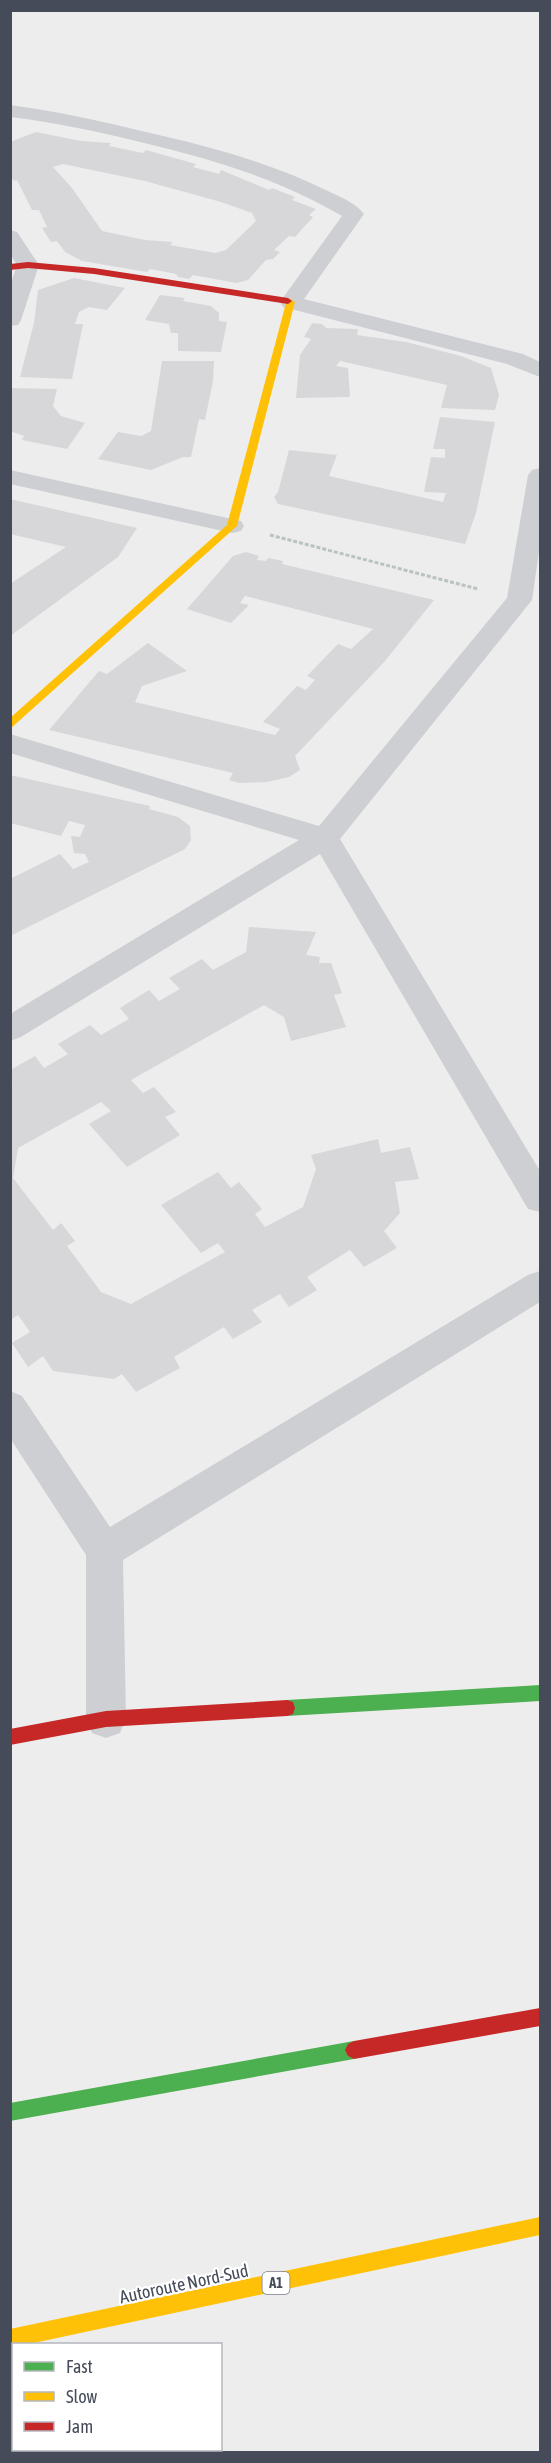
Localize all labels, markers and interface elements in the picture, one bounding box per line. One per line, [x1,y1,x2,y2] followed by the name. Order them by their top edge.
[117,2260,250,2307] street label: Autoroute Nord-Sud
[262,2272,290,2294] road number: A1
[12,2343,222,2451] legend
[66,2356,93,2377] text: Fast
[66,2386,97,2407] text: Slow
[66,2416,93,2437] text: Jam

